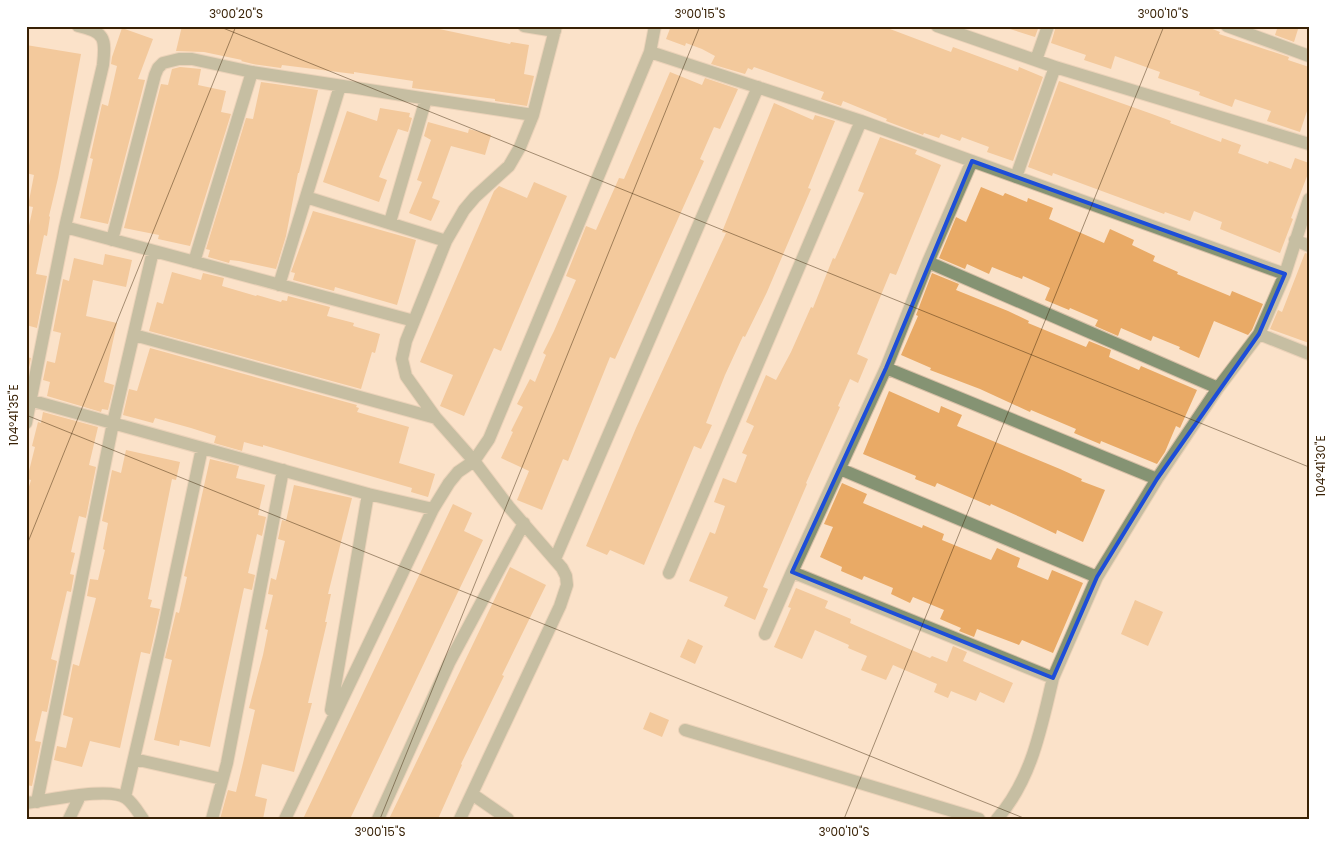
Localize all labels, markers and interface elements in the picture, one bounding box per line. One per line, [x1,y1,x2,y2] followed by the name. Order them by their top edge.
[209,5,263,22] text: 3°00'20"S
[675,5,725,22] text: 3°00'15"S
[1138,5,1188,22] text: 3°00'10"S
[5,384,22,446] text: 104°41'35"E
[1312,435,1329,497] text: 104°41'30"E
[355,823,405,840] text: 3°00'15"S
[819,823,869,840] text: 3°00'10"S

